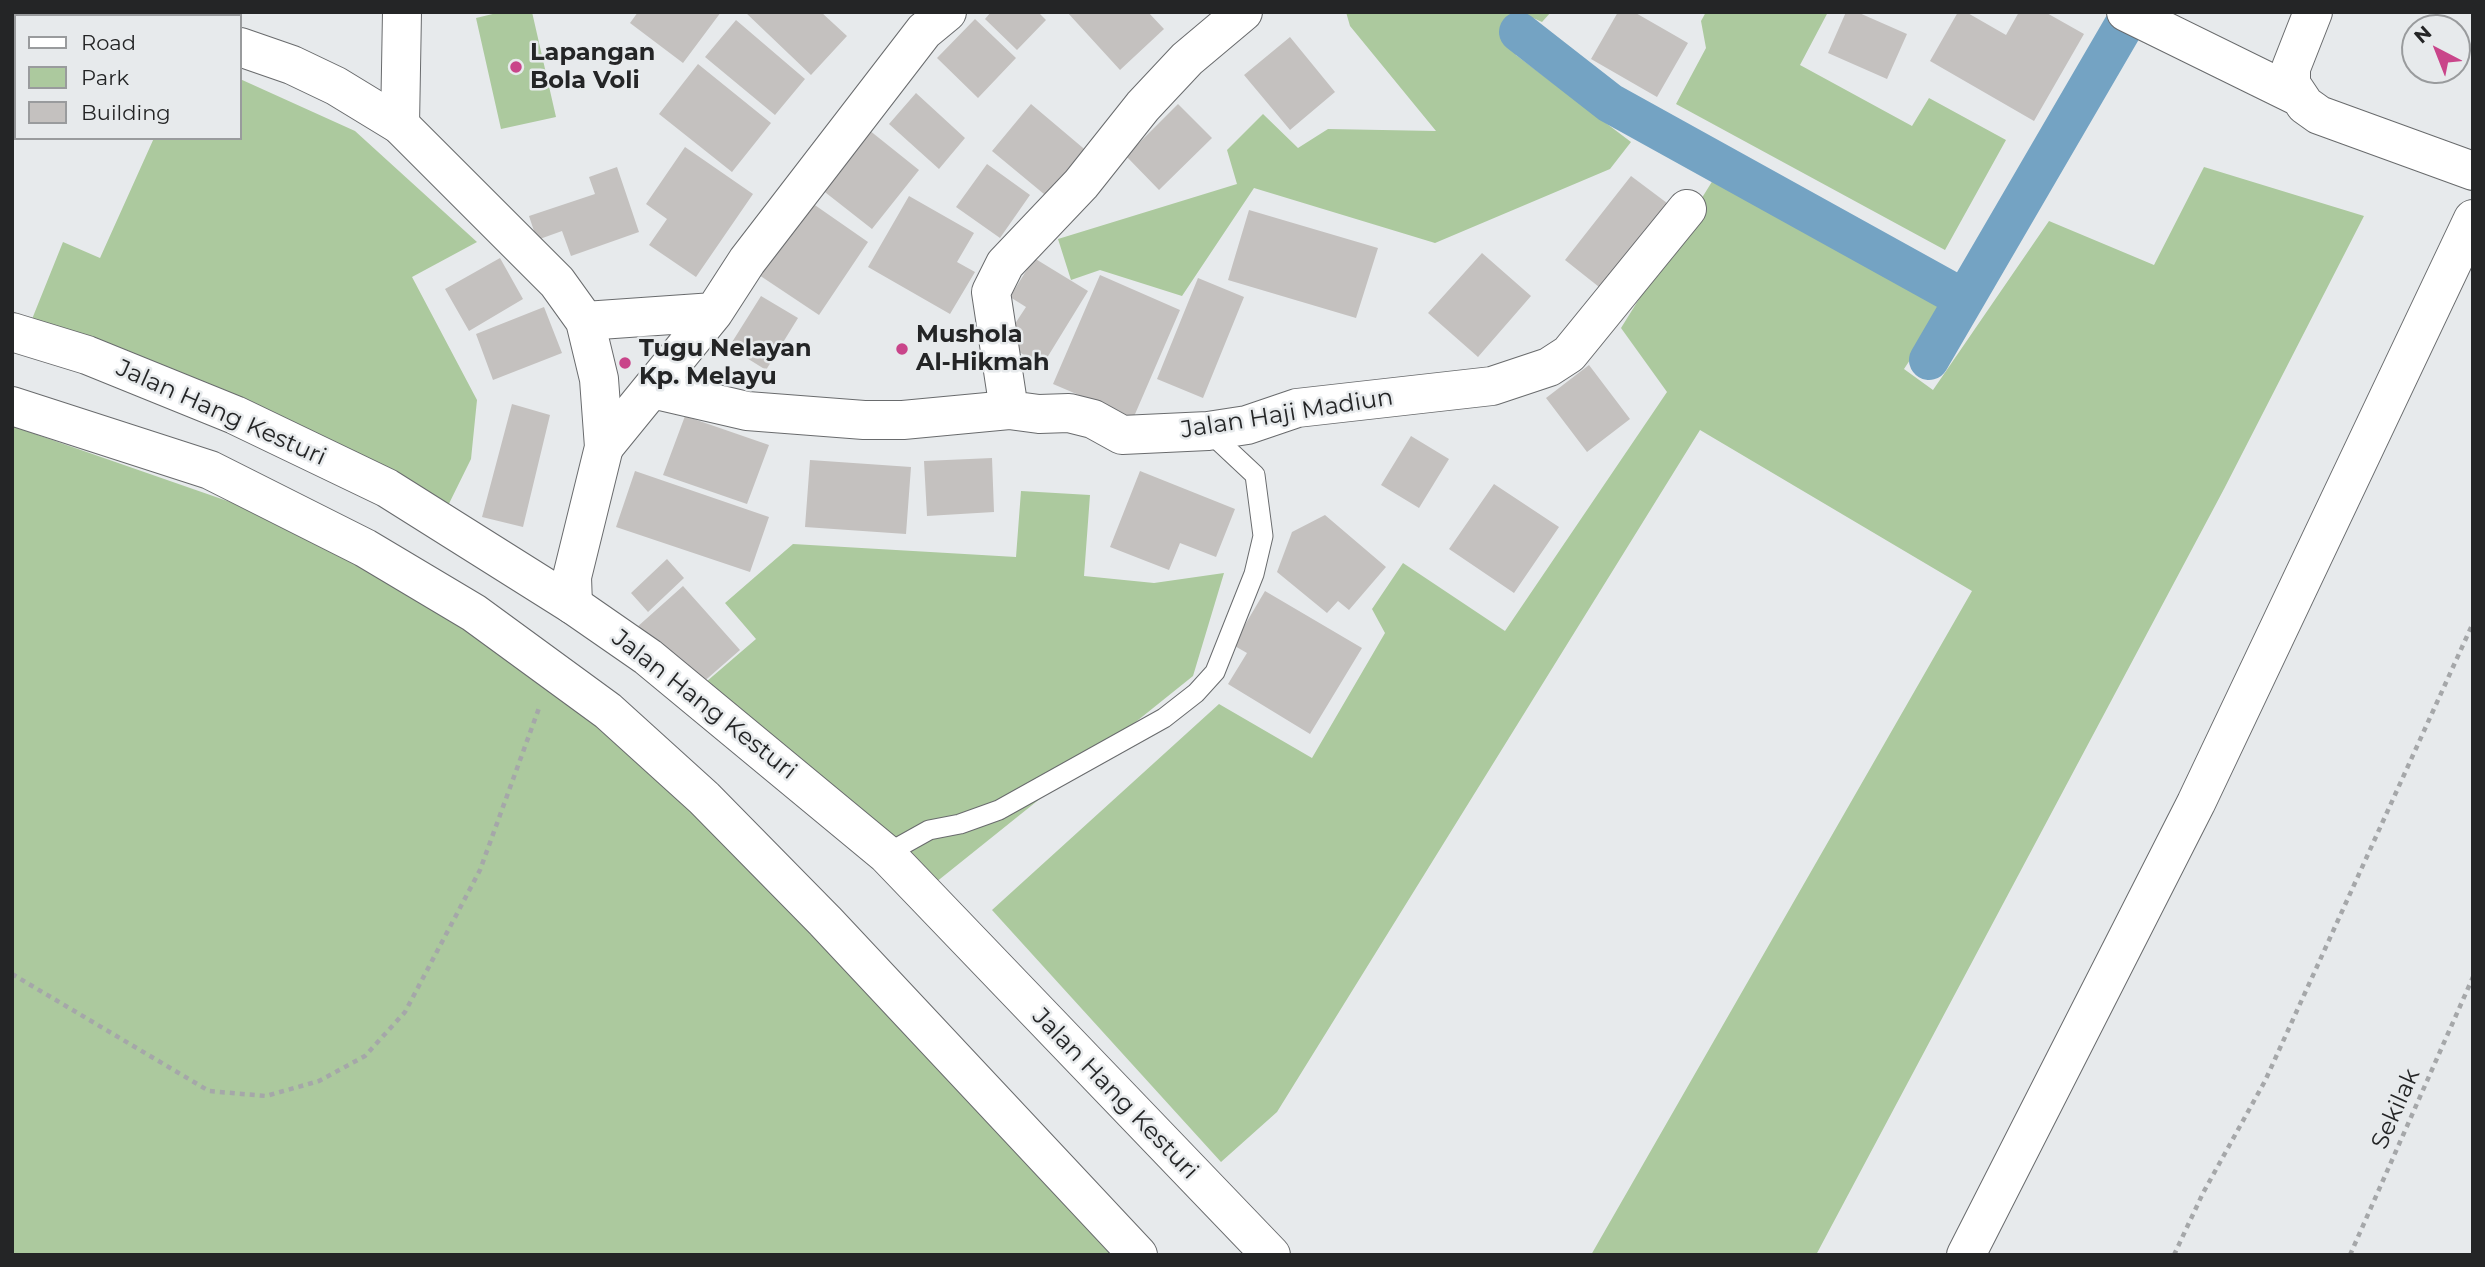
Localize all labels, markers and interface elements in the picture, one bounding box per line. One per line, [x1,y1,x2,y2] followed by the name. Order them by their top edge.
[14,14,242,140] legend
[2401,14,2471,84] north arrow
[2410,21,2436,48] text: N
[81,30,136,55] text: Road
[530,39,655,95] place label: Lapangan Bola Voli
[508,59,524,75] marker: Lapangan Bola Voli
[81,65,129,90] text: Park
[81,100,171,125] text: Building
[916,321,1050,377] place label: Mushola Al-Hikmah
[639,335,812,391] place label: Tugu Nelayan Kp. Melayu
[894,341,910,357] marker: Mushola Al-Hikmah
[112,354,330,472] street label: Jalan Hang Kesturi
[617,355,633,371] marker: Tugu Nelayan Kp. Melayu
[1179,383,1395,445] street label: Jalan Haji Madiun
[606,624,802,786] street label: Jalan Hang Kesturi
[1026,1003,1204,1185] street label: Jalan Hang Kesturi
[2366,1064,2426,1154] street label: Sekilak

